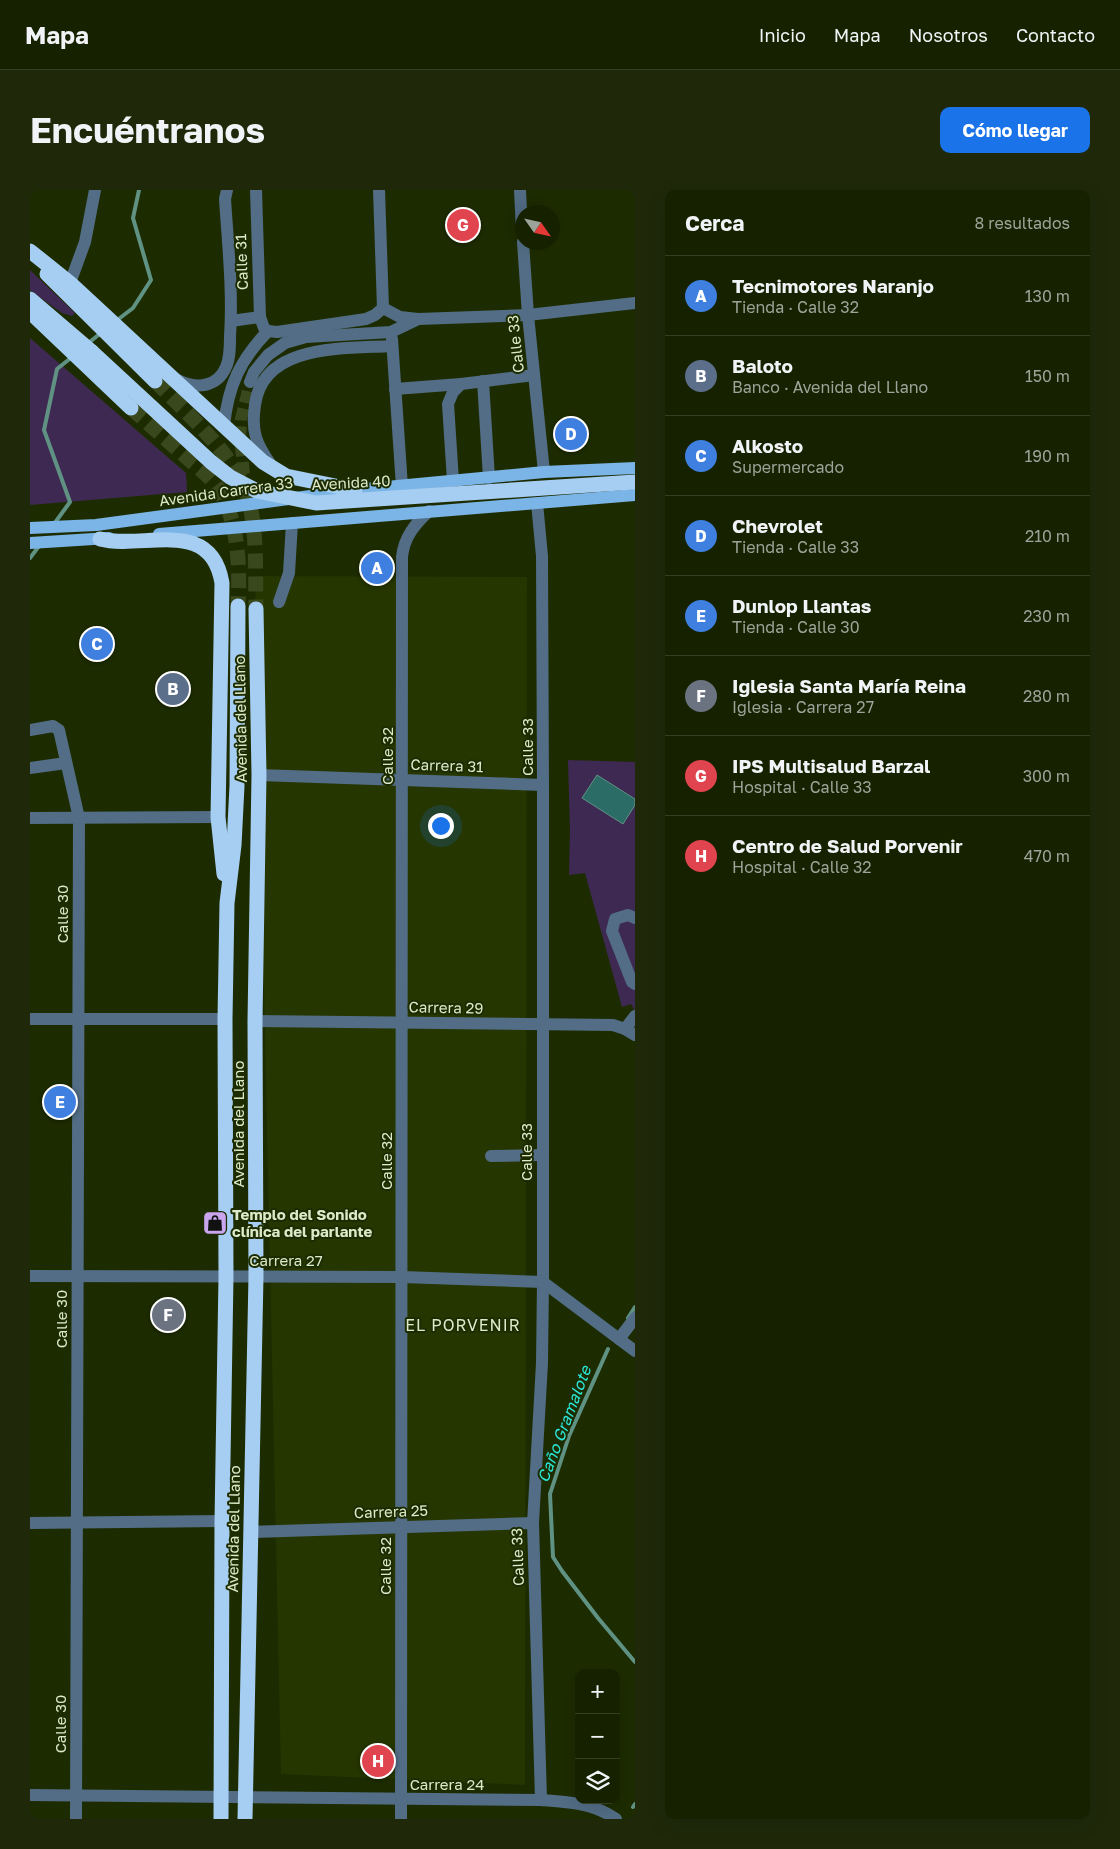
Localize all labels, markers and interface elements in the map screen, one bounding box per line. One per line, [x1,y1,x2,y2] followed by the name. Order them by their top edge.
[25,20,89,49] text: Mapa
[759,24,806,46] text: Inicio
[834,24,881,46] text: Mapa
[909,24,988,46] text: Nosotros
[1016,24,1095,46] text: Contacto
[940,107,1090,153] button: Cómo llegar
[30,109,265,151] text: Encuéntranos
[515,205,560,250] north arrow
[447,206,479,244] pin: G
[685,210,744,236] text: Cerca
[975,213,1070,233] text: 8 resultados
[231,233,251,291] street label: Calle 31
[732,274,934,297] text: Tecnimotores Naranjo
[695,286,707,306] text: A
[1025,286,1070,306] text: 130 m
[732,297,859,317] text: Tienda · Calle 32
[503,314,527,374] street label: Calle 33
[732,354,793,377] text: Baloto
[695,366,707,386] text: B
[1025,366,1070,386] text: 150 m
[732,377,928,397] text: Banco · Avenida del Llano
[555,415,587,453] pin: D
[732,434,803,457] text: Alkosto
[695,446,707,466] text: C
[1024,446,1070,466] text: 190 m
[732,457,844,477] text: Supermercado
[311,471,391,493] street label: Avenida 40
[158,473,294,509] street label: Avenida Carrera 33
[732,514,823,537] text: Chevrolet
[695,526,707,546] text: D
[1025,526,1070,546] text: 210 m
[732,537,859,557] text: Tienda · Calle 33
[361,549,393,587] pin: A
[732,594,871,617] text: Dunlop Llantas
[696,606,706,626] text: E
[1023,606,1070,626] text: 230 m
[732,617,860,637] text: Tienda · Calle 30
[81,625,113,663] pin: C
[230,655,250,783] street label: Avenida del Llano
[157,670,189,708] pin: B
[732,674,966,697] text: Iglesia Santa María Reina
[696,686,706,706] text: F
[1023,686,1070,706] text: 280 m
[732,697,874,717] text: Iglesia · Carrera 27
[518,718,536,776] street label: Calle 33
[378,727,396,785] street label: Calle 32
[732,754,930,777] text: IPS Multisalud Barzal
[410,755,484,775] street label: Carrera 31
[695,766,707,786] text: G
[1023,766,1070,786] text: 300 m
[732,777,872,797] text: Hospital · Calle 33
[428,813,454,839] your location
[732,834,963,857] text: Centro de Salud Porvenir
[695,846,707,866] text: H
[1024,846,1070,866] text: 470 m
[732,857,872,877] text: Hospital · Calle 32
[53,885,71,943] street label: Calle 30
[409,997,483,1017] street label: Carrera 29
[229,1060,247,1188] street label: Avenida del Llano
[44,1083,76,1121] pin: E
[517,1123,535,1181] street label: Calle 33
[377,1132,395,1190] street label: Calle 32
[232,1205,372,1240] place label: Templo del Sonido clínica del parlante
[202,1210,228,1236] shop icon: Templo del Sonido clínica del parlante
[249,1251,323,1269] street label: Carrera 27
[52,1290,70,1348] street label: Calle 30
[152,1296,184,1334] pin: F
[405,1315,521,1335] district label: EL PORVENIR
[533,1361,596,1485] water label: Caño Gramalote
[223,1465,243,1593] street label: Avenida del Llano
[354,1501,428,1521] street label: Carrera 25
[507,1528,527,1586] street label: Calle 33
[376,1537,394,1595] street label: Calle 32
[575,1669,620,1804] map controls
[575,1669,620,1714] button: +
[51,1695,69,1753] street label: Calle 30
[575,1714,620,1759] button: −
[362,1742,394,1780] pin: H
[575,1759,620,1804] button: layers
[410,1775,484,1793] street label: Carrera 24

